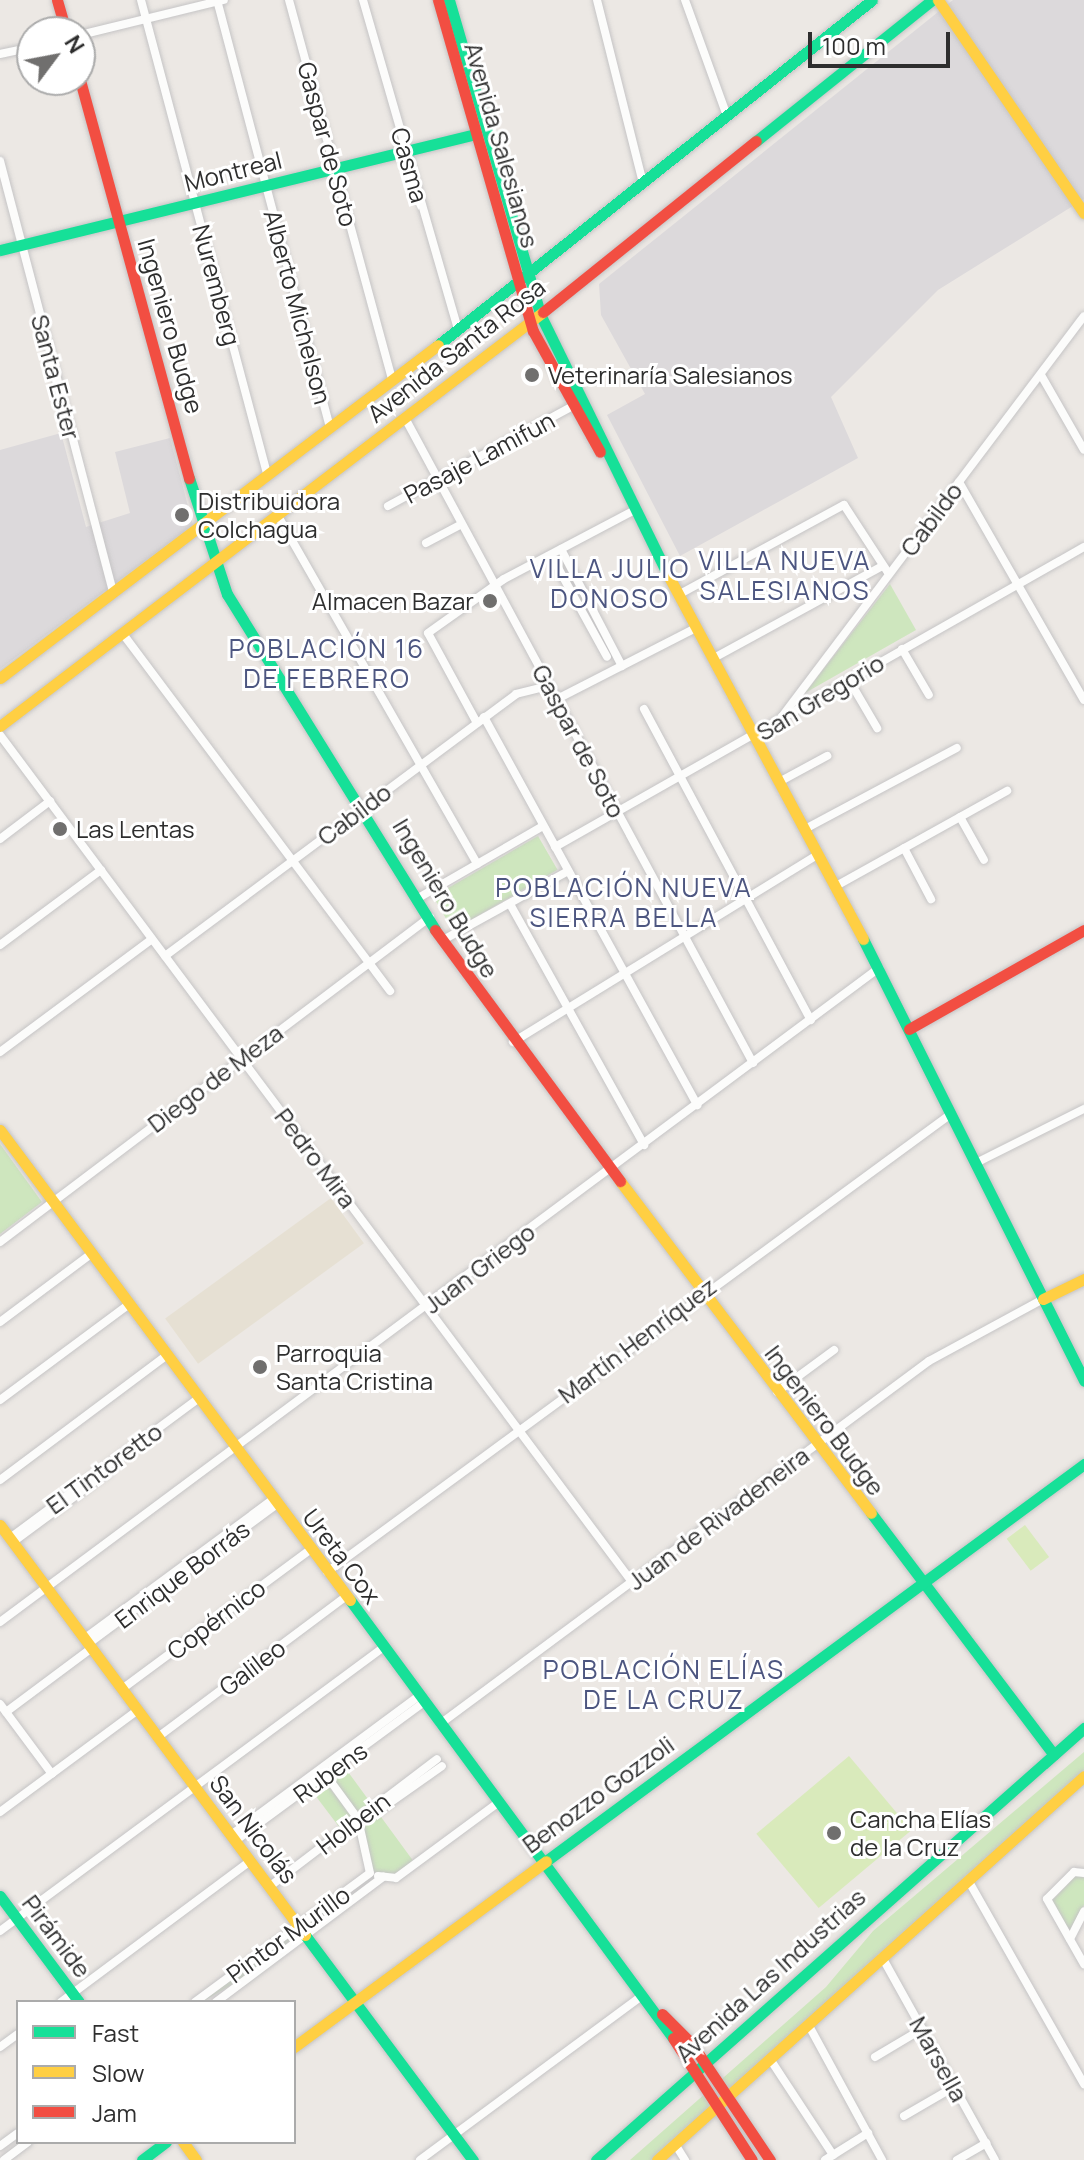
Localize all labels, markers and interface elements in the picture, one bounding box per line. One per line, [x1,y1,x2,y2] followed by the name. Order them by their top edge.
[16,16,96,96] north arrow
[812,16,954,66] scale bar
[822,29,886,62] text: 100 m
[58,30,92,59] text: N
[459,39,545,251] street label: Avenida Salesianos
[292,59,364,229] street label: Gaspar de Soto
[386,124,434,206] street label: Casma
[181,145,285,197] street label: Montreal
[258,207,338,407] street label: Alberto Michelson
[187,222,247,348] street label: Nuremberg
[132,235,210,417] street label: Ingeniero Budge
[362,272,550,428] street label: Avenida Santa Rosa
[25,311,87,443] street label: Santa Ester
[548,361,793,389] place label: Veterinaría Salesianos
[523,366,541,384] marker: Veterinaría Salesianos
[399,405,559,509] street label: Pasaje Lamifun
[894,477,968,561] street label: Cabildo
[198,487,340,543] place label: Distribuidora Colchagua
[173,506,191,524] marker: Distribuidora Colchagua
[698,545,872,606] district label: VILLA NUEVA SALESIANOS
[530,553,690,614] district label: VILLA JULIO DONOSO
[312,587,474,615] place label: Almacen Bazar
[481,592,499,610] marker: Almacen Bazar
[229,633,425,694] district label: POBLACIÓN 16 DE FEBRERO
[751,648,889,746] street label: San Gregorio
[527,660,631,822] street label: Gaspar de Soto
[312,777,396,851] street label: Cabildo
[387,813,505,983] street label: Ingeniero Budge
[76,815,195,843] place label: Las Lentas
[51,820,69,838] marker: Las Lentas
[495,872,753,934] district label: POBLACIÓN NUEVA SIERRA BELLA
[142,1018,288,1138] street label: Diego de Meza
[269,1102,363,1214] street label: Pedro Mira
[418,1217,540,1319] street label: Juan Griego
[552,1271,722,1409] street label: Martín Henríquez
[276,1339,433,1395] place label: Parroquia Santa Cristina
[759,1339,891,1501] street label: Ingeniero Budge
[251,1358,269,1376] marker: Parroquia Santa Cristina
[41,1416,167,1520] street label: El Tintoretto
[622,1440,814,1596] street label: Juan de Rivadeneira
[297,1503,387,1609] street label: Ureta Cox
[109,1514,255,1634] street label: Enrique Borrás
[161,1573,271,1665] street label: Copérnico
[213,1633,291,1701] street label: Galileo
[543,1654,785,1716] district label: POBLACIÓN ELÍAS DE LA CRUZ
[517,1729,679,1859] street label: Benozzo Gozzoli
[288,1736,372,1808] street label: Rubens
[204,1769,304,1889] street label: San Nicolás
[311,1786,395,1860] street label: Holbein
[850,1805,991,1861] place label: Cancha Elías de la Cruz
[825,1824,843,1842] marker: Cancha Elías de la Cruz
[221,1880,355,1988] street label: Pintor Murillo
[669,1882,871,2068] street label: Avenida Las Industrias
[17,1889,97,1983] street label: Pirámide
[16,2000,296,2144] legend
[904,2011,974,2107] street label: Marsella
[92,2016,139,2049] text: Fast
[92,2056,145,2089] text: Slow
[92,2096,137,2129] text: Jam

